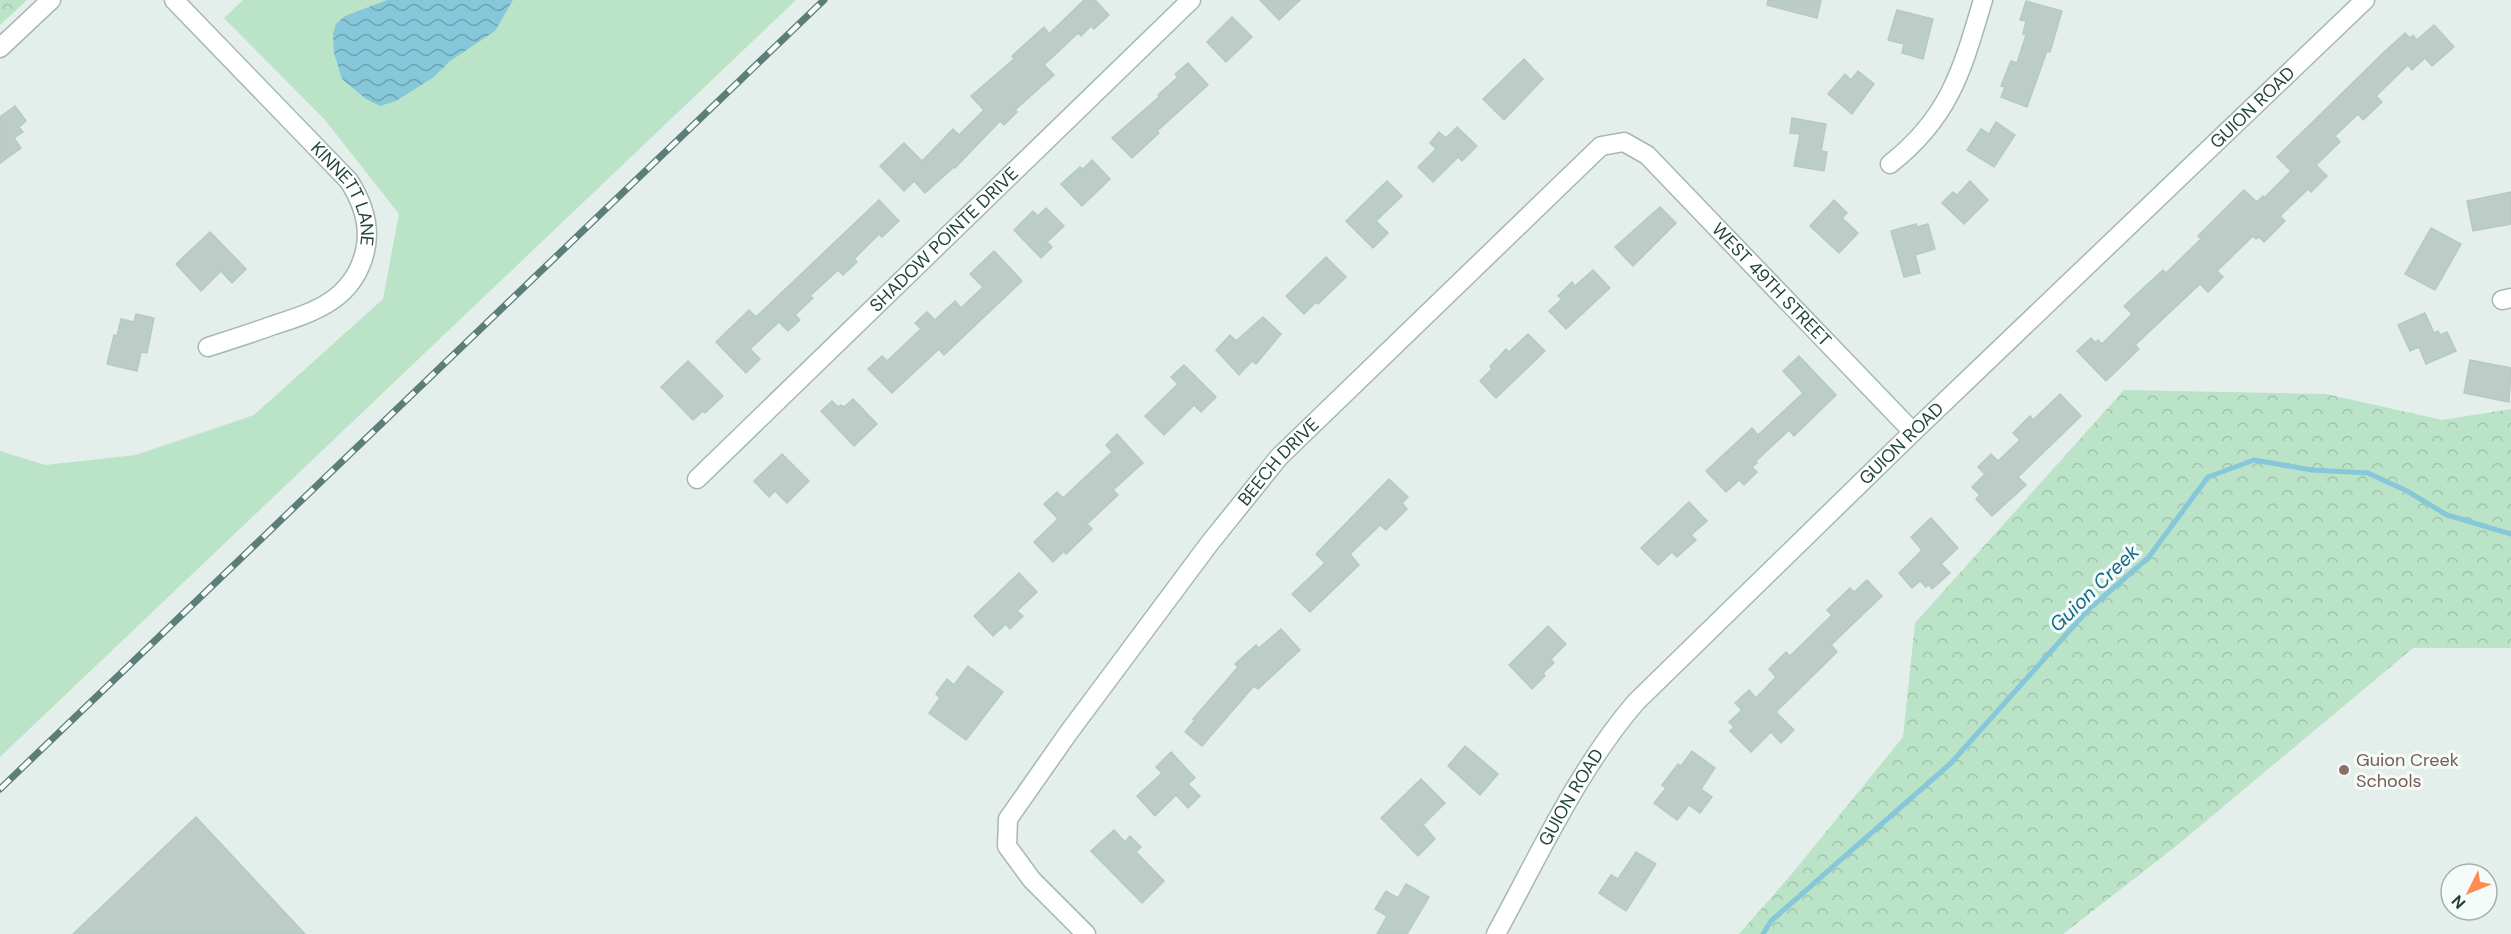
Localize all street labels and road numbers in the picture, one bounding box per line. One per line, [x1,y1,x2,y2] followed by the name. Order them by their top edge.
[2205,61,2300,154] street label: GUION ROAD
[305,137,379,247] street label: KINNETT LANE
[864,162,1024,317] street label: SHADOW POINTE DRIVE
[1706,218,1837,352] street label: WEST 49TH STREET
[1854,397,1949,490] street label: GUION ROAD
[1233,413,1324,511] street label: BEECH DRIVE
[1533,744,1609,850] street label: GUION ROAD

